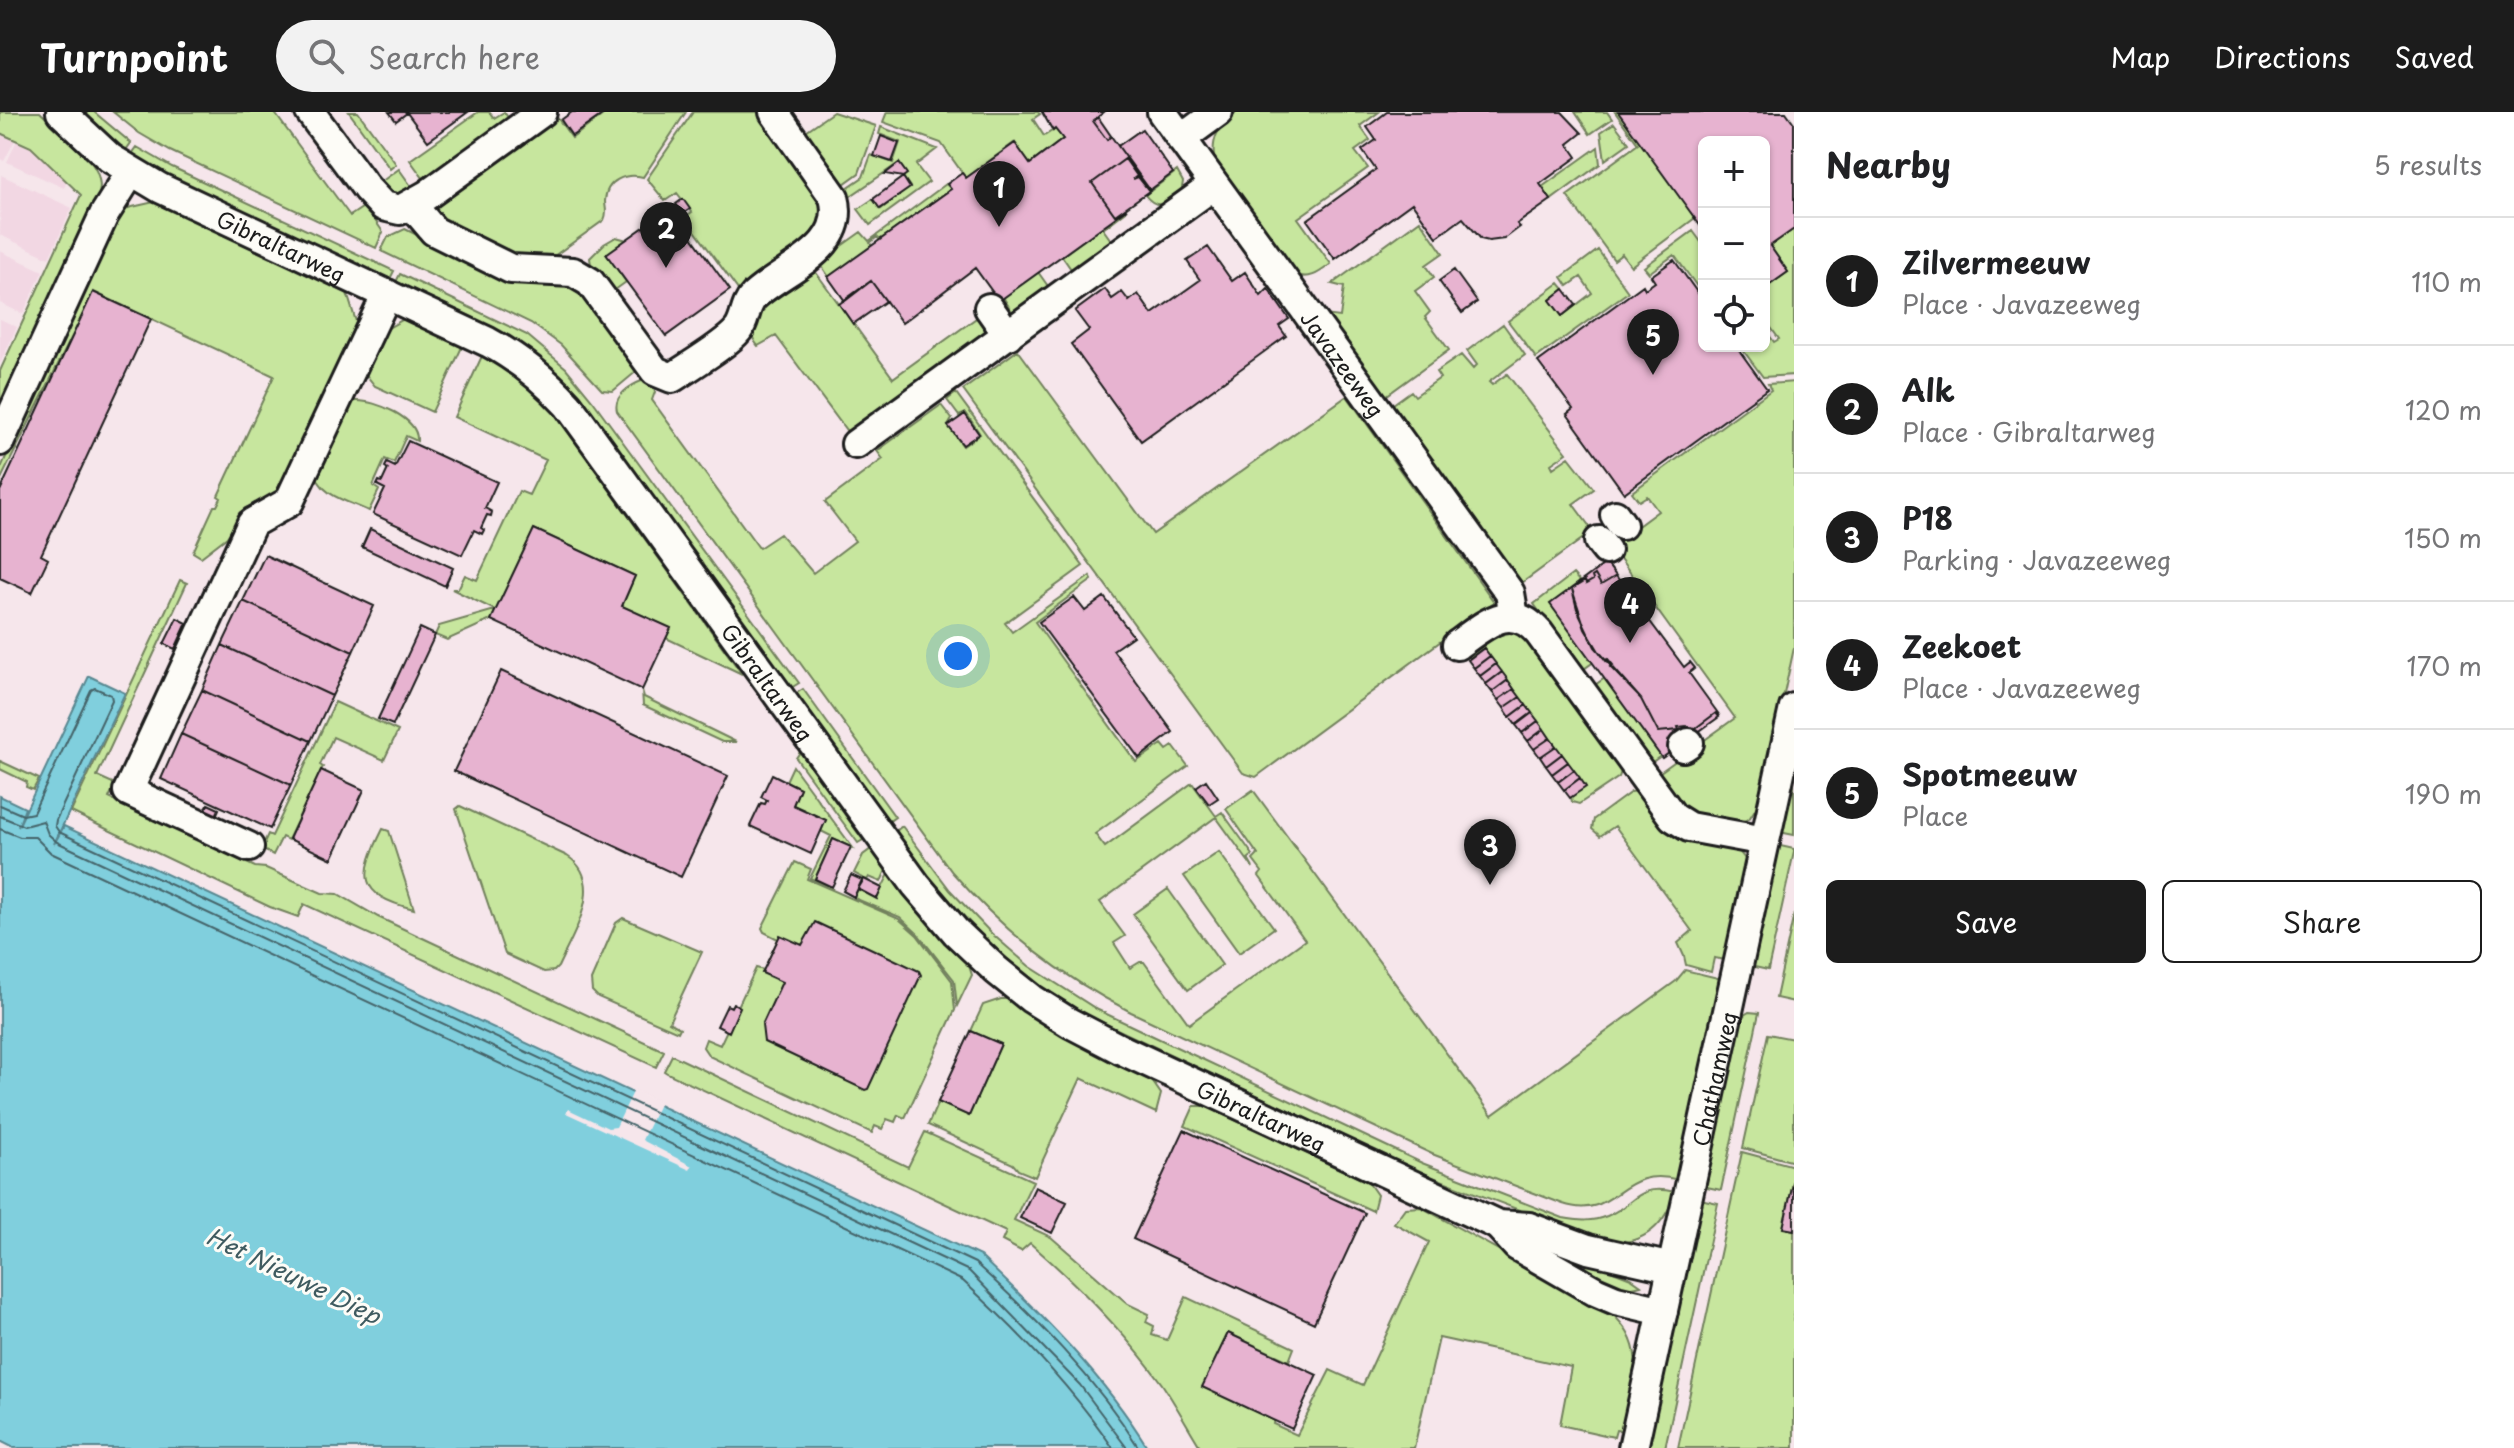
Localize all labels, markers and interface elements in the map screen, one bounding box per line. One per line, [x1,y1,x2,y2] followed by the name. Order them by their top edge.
[276,20,836,92] search box
[40,28,228,85] text: Turnpoint
[304,34,348,78] icon: search
[368,34,540,79] text: Search here
[2111,35,2170,78] text: Map
[2214,35,2351,78] text: Directions
[2395,35,2474,78] text: Saved
[1698,136,1770,352] map controls
[1698,136,1770,208] button: +
[1826,138,1951,190] text: Nearby
[2374,145,2482,184] text: 5 results
[973,161,1025,227] pin: 1
[212,201,352,290] street label: Gibraltarweg
[640,202,692,268] pin: 2
[1698,208,1770,280] button: −
[1902,239,2091,284] text: Zilvermeeuw
[1846,262,1858,301] text: 1
[2411,262,2482,301] text: 110 m
[1698,280,1770,352] button: locate
[1902,284,2141,323] text: Place · Javazeeweg
[1294,303,1394,424] street label: Javazeeweg
[1627,309,1679,375] pin: 5
[1902,367,1955,412] text: Alk
[1843,390,1861,429] text: 2
[2405,390,2482,429] text: 120 m
[1902,412,2156,451] text: Place · Gibraltarweg
[1902,495,1953,540] text: P18
[1843,518,1861,557] text: 3
[2404,518,2482,557] text: 150 m
[1902,540,2172,579] text: Parking · Javazeeweg
[1604,577,1656,643] pin: 4
[714,616,823,748] street label: Gibraltarweg
[1902,623,2021,668] text: Zeekoet
[938,636,978,676] your location
[1843,646,1861,685] text: 4
[2407,646,2482,685] text: 170 m
[1902,668,2141,707] text: Place · Javazeeweg
[1902,751,2077,796] text: Spotmeeuw
[1844,774,1860,813] text: 5
[2405,774,2482,813] text: 190 m
[1902,796,1968,835] text: Place
[1464,819,1516,885] pin: 3
[1826,880,2146,963] button: Save
[2162,880,2482,963] button: Share
[1683,1008,1744,1149] street label: Chathamweg
[1192,1071,1332,1159] street label: Gibraltarweg
[201,1217,388,1333] water label: Het Nieuwe Diep

